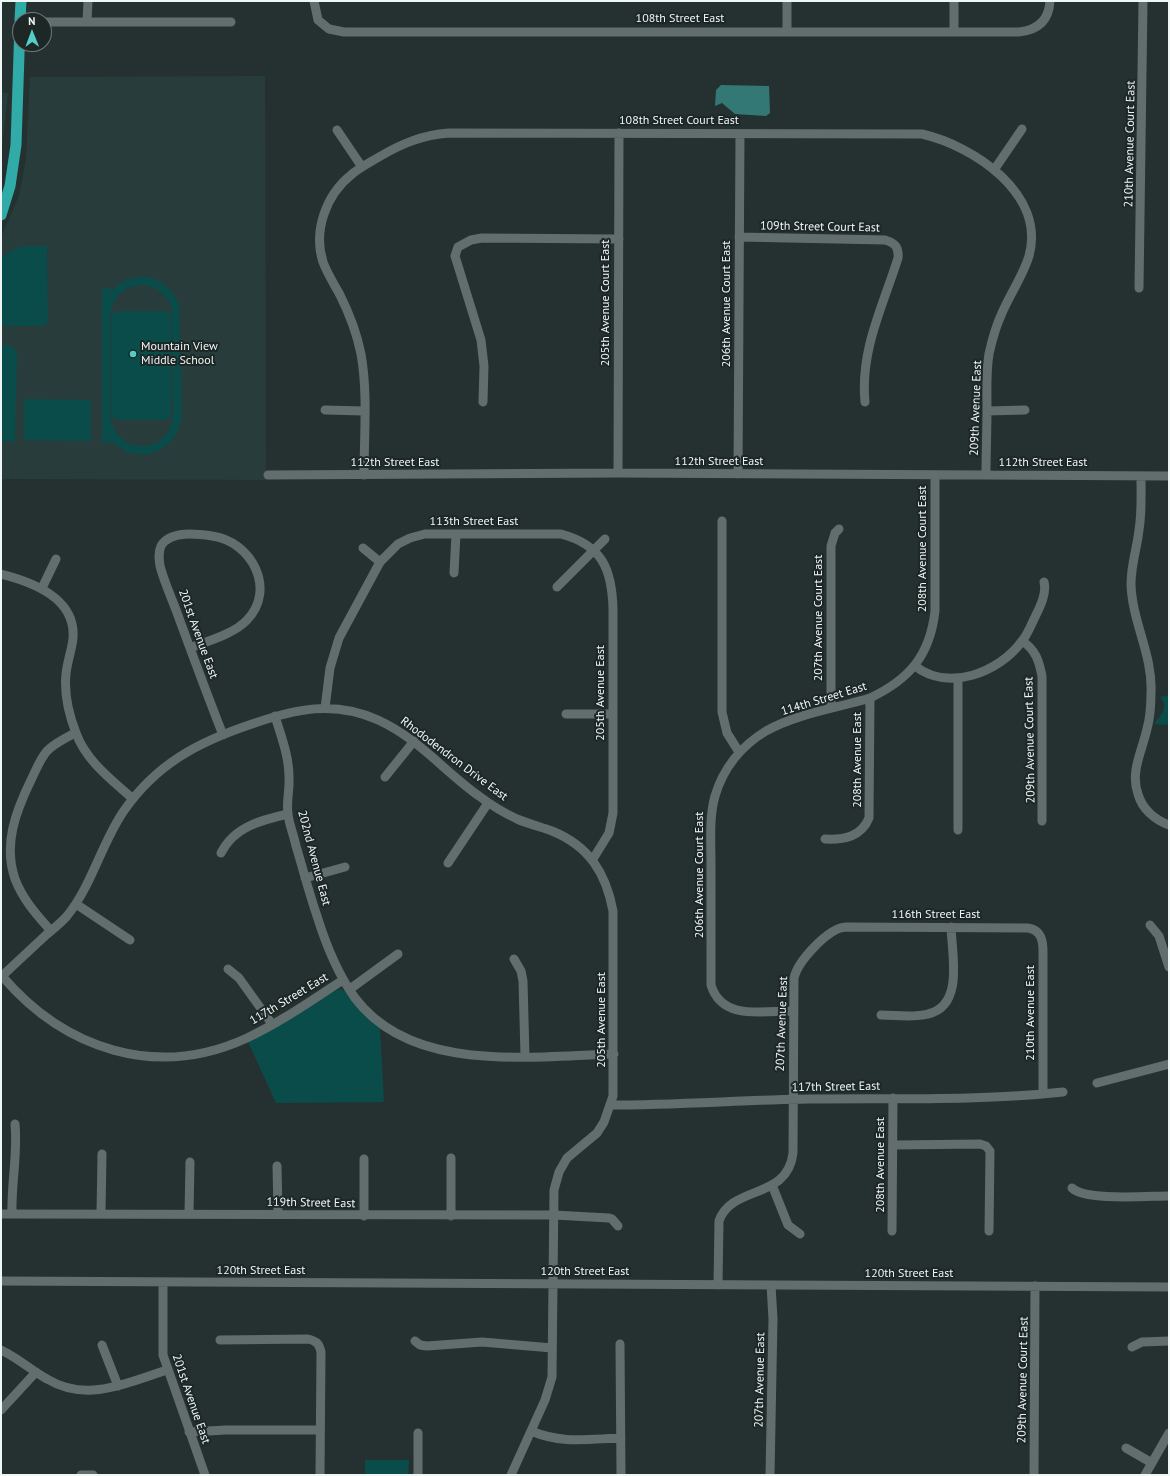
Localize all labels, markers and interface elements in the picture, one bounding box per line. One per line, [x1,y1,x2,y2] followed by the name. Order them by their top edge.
[12,12,52,52] north arrow
[636,12,724,26] street label: 108th Street East
[28,14,36,28] text: N
[1122,81,1138,207] street label: 210th Avenue Court East
[619,114,739,128] street label: 108th Street Court East
[760,219,880,235] street label: 109th Street Court East
[599,240,613,366] street label: 205th Avenue Court East
[720,241,734,367] street label: 206th Avenue Court East
[141,340,218,368] place label: Mountain View Middle School
[128,349,138,359] marker: Mountain View Middle School
[967,360,985,456] street label: 209th Avenue East
[675,455,763,469] street label: 112th Street East
[351,456,439,470] street label: 112th Street East
[999,456,1087,470] street label: 112th Street East
[916,486,930,612] street label: 208th Avenue Court East
[430,515,518,529] street label: 113th Street East
[812,555,826,681] street label: 207th Avenue Court East
[175,587,221,681] street label: 201st Avenue East
[594,645,608,741] street label: 205th Avenue East
[1022,677,1038,803] street label: 209th Avenue Court East
[779,679,869,719] street label: 114th Street East
[851,712,865,808] street label: 208th Avenue East
[398,714,510,804] street label: Rhododendron Drive East
[294,809,334,907] street label: 202nd Avenue East
[693,812,707,938] street label: 206th Avenue Court East
[892,908,980,922] street label: 116th Street East
[1024,965,1038,1061] street label: 210th Avenue East
[247,970,331,1028] street label: 117th Street East
[595,972,609,1068] street label: 205th Avenue East
[773,976,791,1072] street label: 207th Avenue East
[792,1079,880,1095] street label: 117th Street East
[874,1117,888,1213] street label: 208th Avenue East
[266,1195,356,1211] street label: 119th Street East
[217,1264,305,1278] street label: 120th Street East
[541,1265,629,1279] street label: 120th Street East
[865,1267,953,1281] street label: 120th Street East
[1015,1317,1031,1443] street label: 209th Avenue Court East
[752,1332,768,1428] street label: 207th Avenue East
[169,1352,213,1446] street label: 201st Avenue East

